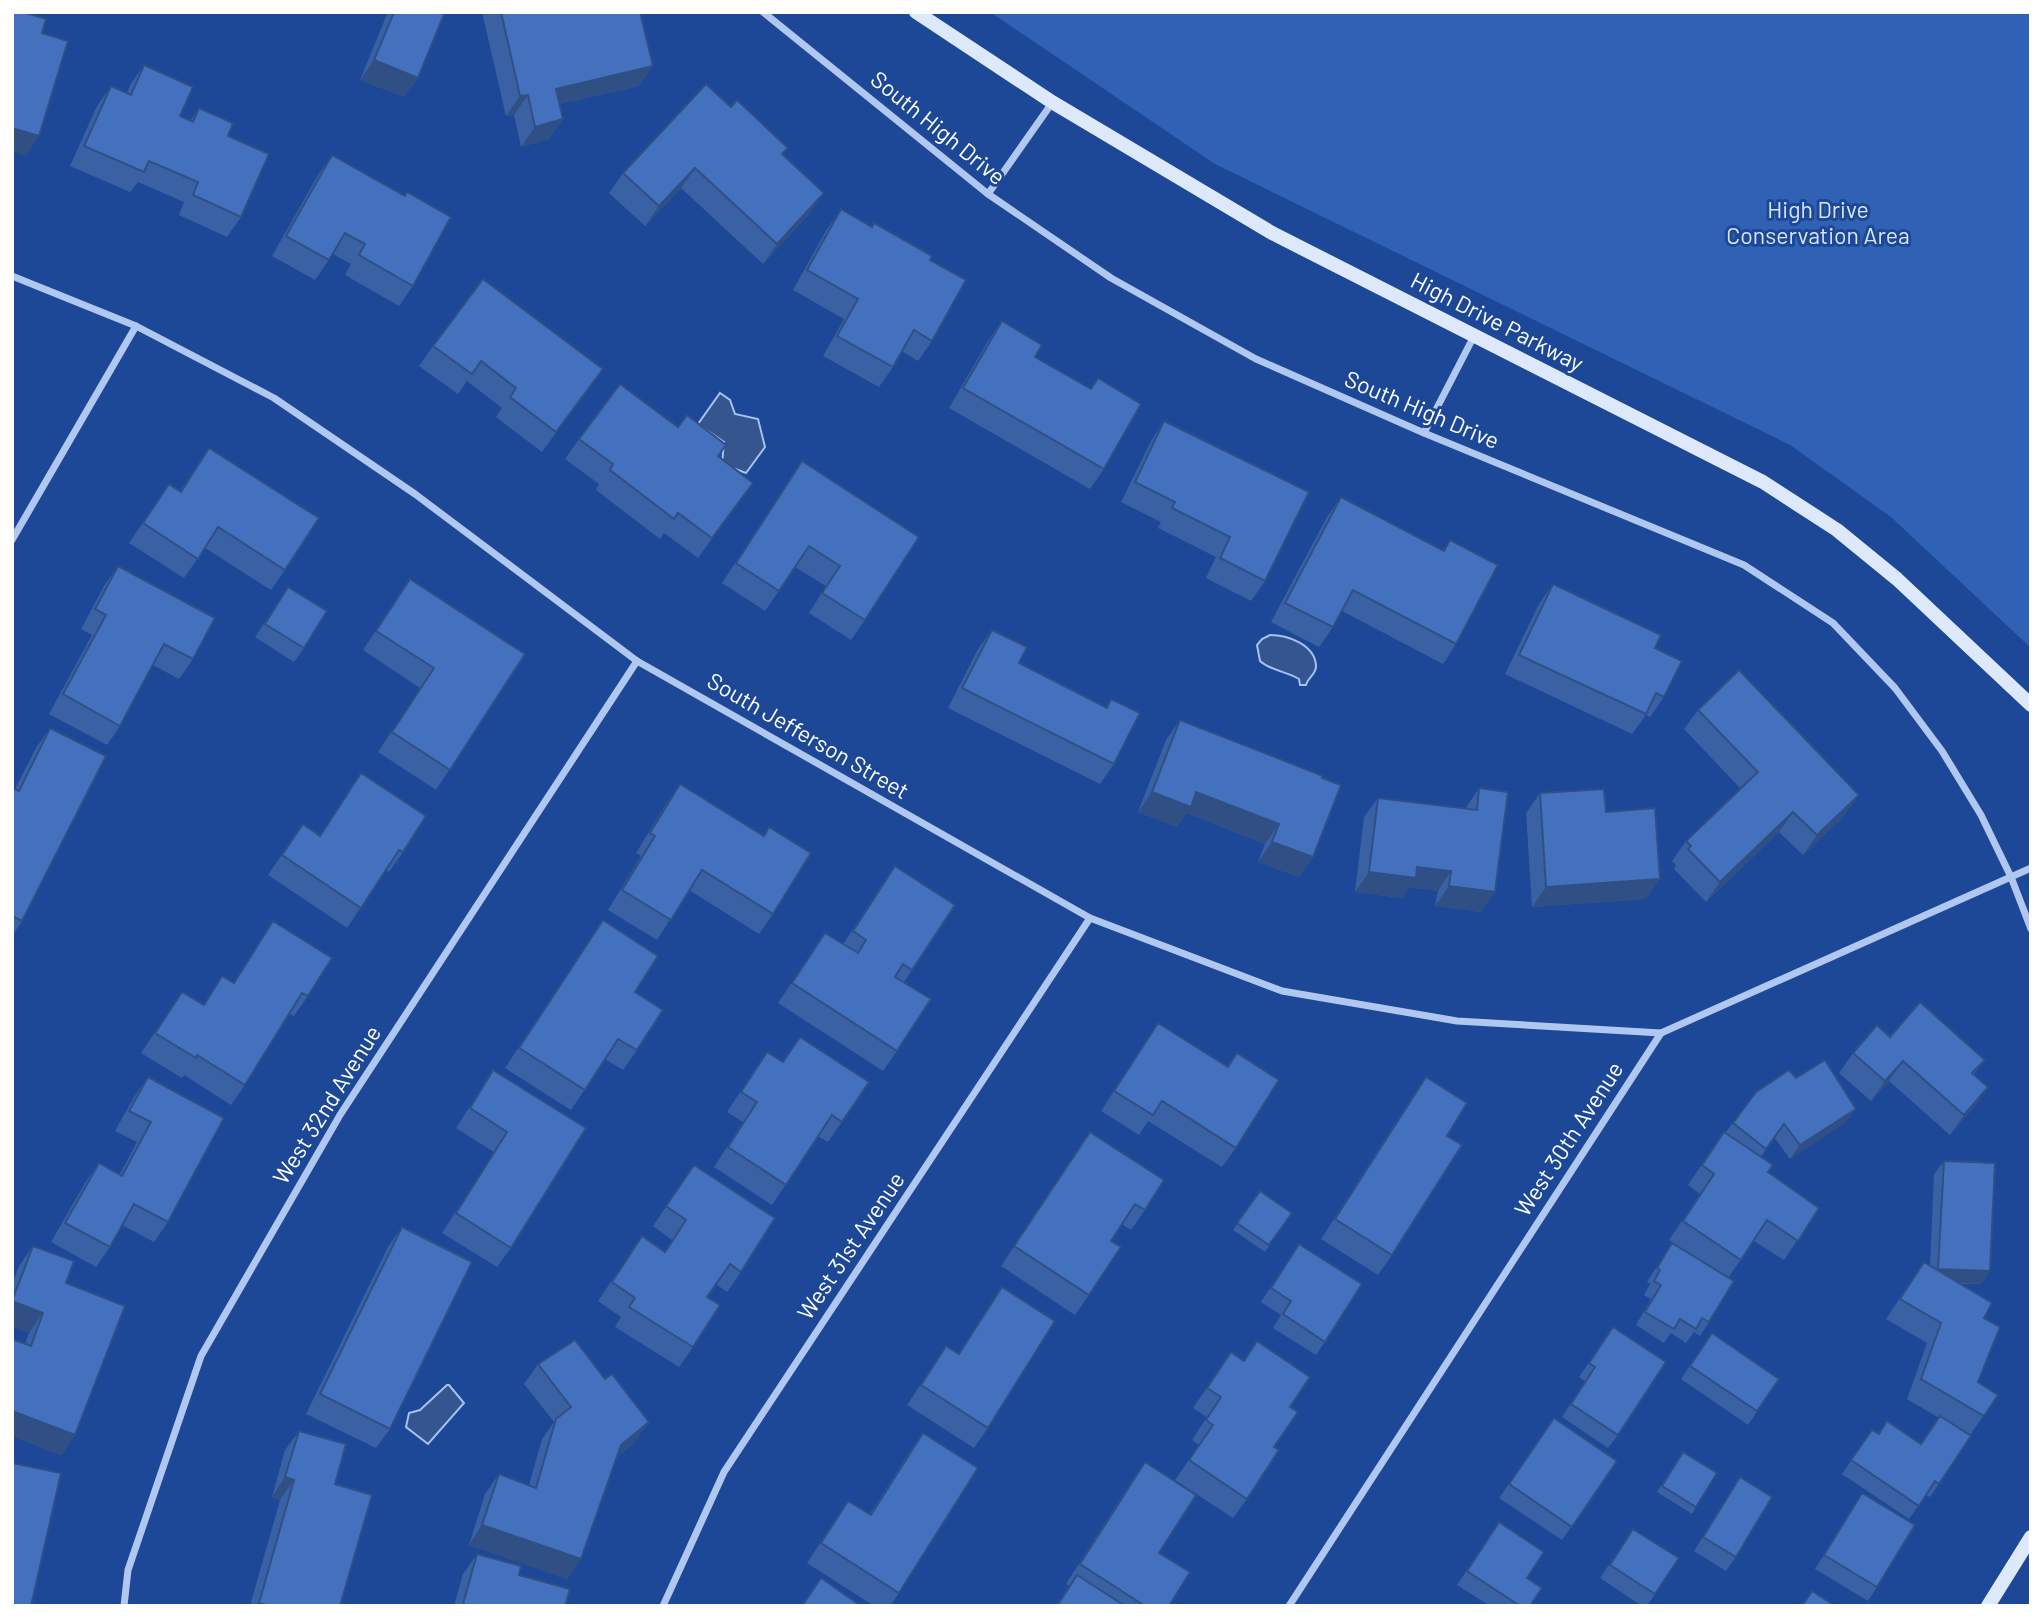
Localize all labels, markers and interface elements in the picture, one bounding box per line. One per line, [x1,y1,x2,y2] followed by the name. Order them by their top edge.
[866,64,1012,190] street label: South High Drive
[1726,195,1910,249] park label: High Drive Conservation Area
[1407,266,1589,377] street label: High Drive Parkway
[1341,364,1504,454] street label: South High Drive
[703,666,914,804] street label: South Jefferson Street
[266,1020,386,1189] street label: West 32nd Avenue
[1508,1056,1628,1221] street label: West 30th Avenue
[790,1166,910,1325] street label: West 31st Avenue

